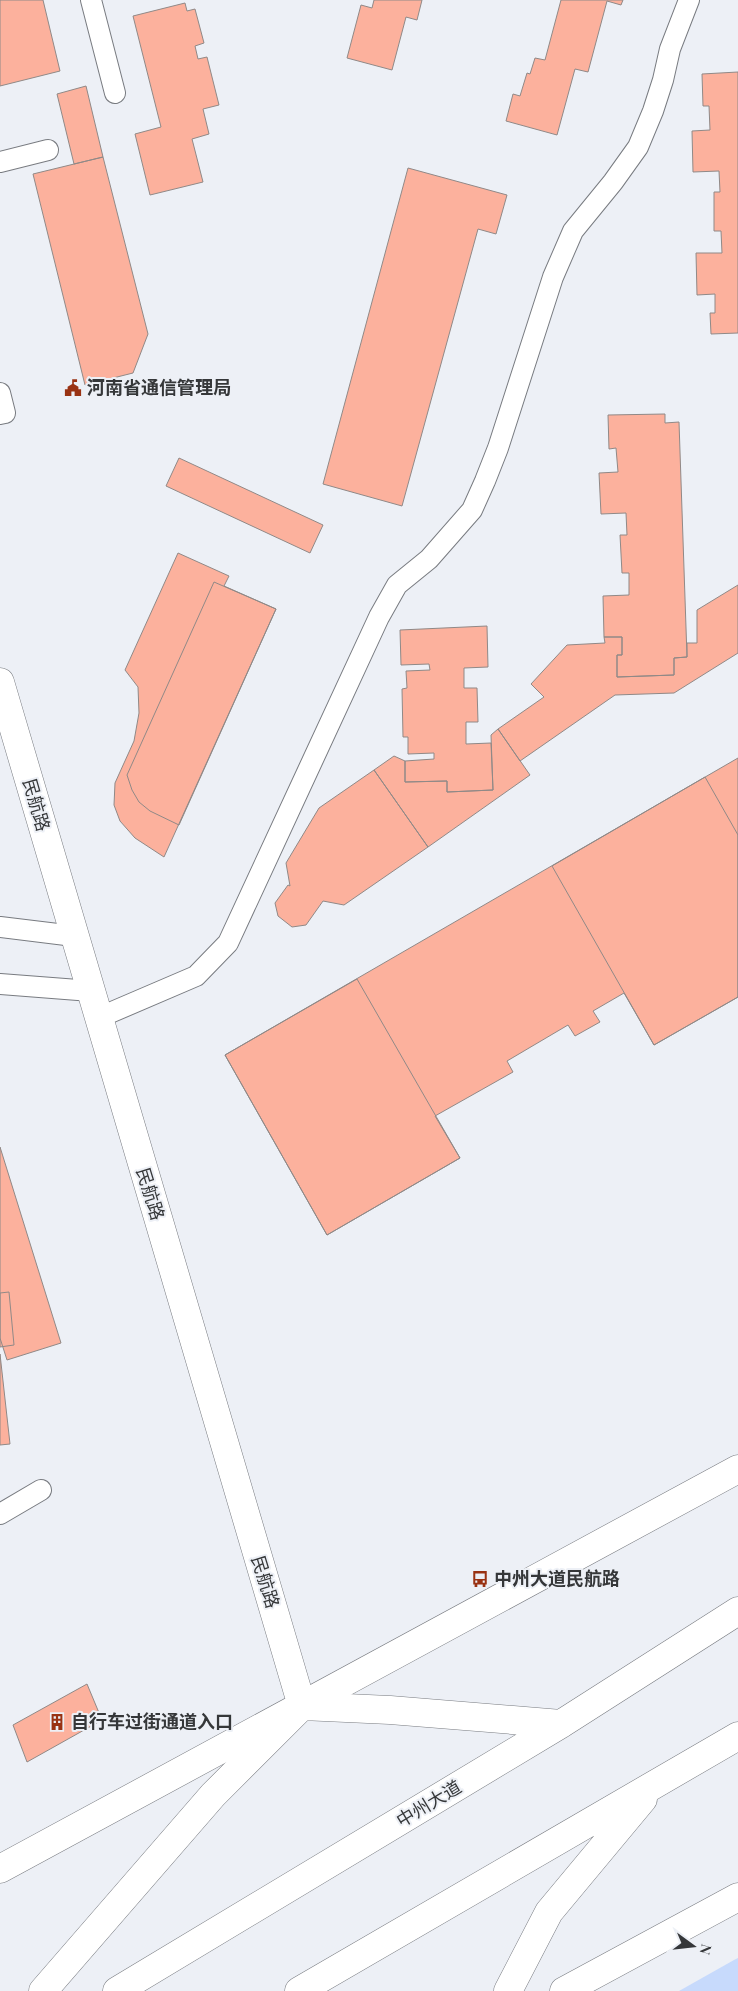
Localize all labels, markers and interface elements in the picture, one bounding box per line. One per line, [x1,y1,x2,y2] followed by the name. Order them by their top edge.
[87,375,231,399] place label: 河南省通信管理局
[63,378,83,398] public building icon: 河南省通信管理局
[18,775,56,834] street label: 民航路
[132,1164,170,1223] street label: 民航路
[247,1552,285,1611] street label: 民航路
[494,1566,620,1590] place label: 中州大道民航路
[470,1569,490,1589] bus stop icon: 中州大道民航路
[71,1709,233,1733] place label: 自行车过街通道入口
[47,1712,67,1732] building icon: 自行车过街通道入口
[391,1774,466,1832] street label: 中州大道
[668,1921,718,1971] north arrow
[696,1942,717,1957] text: N

